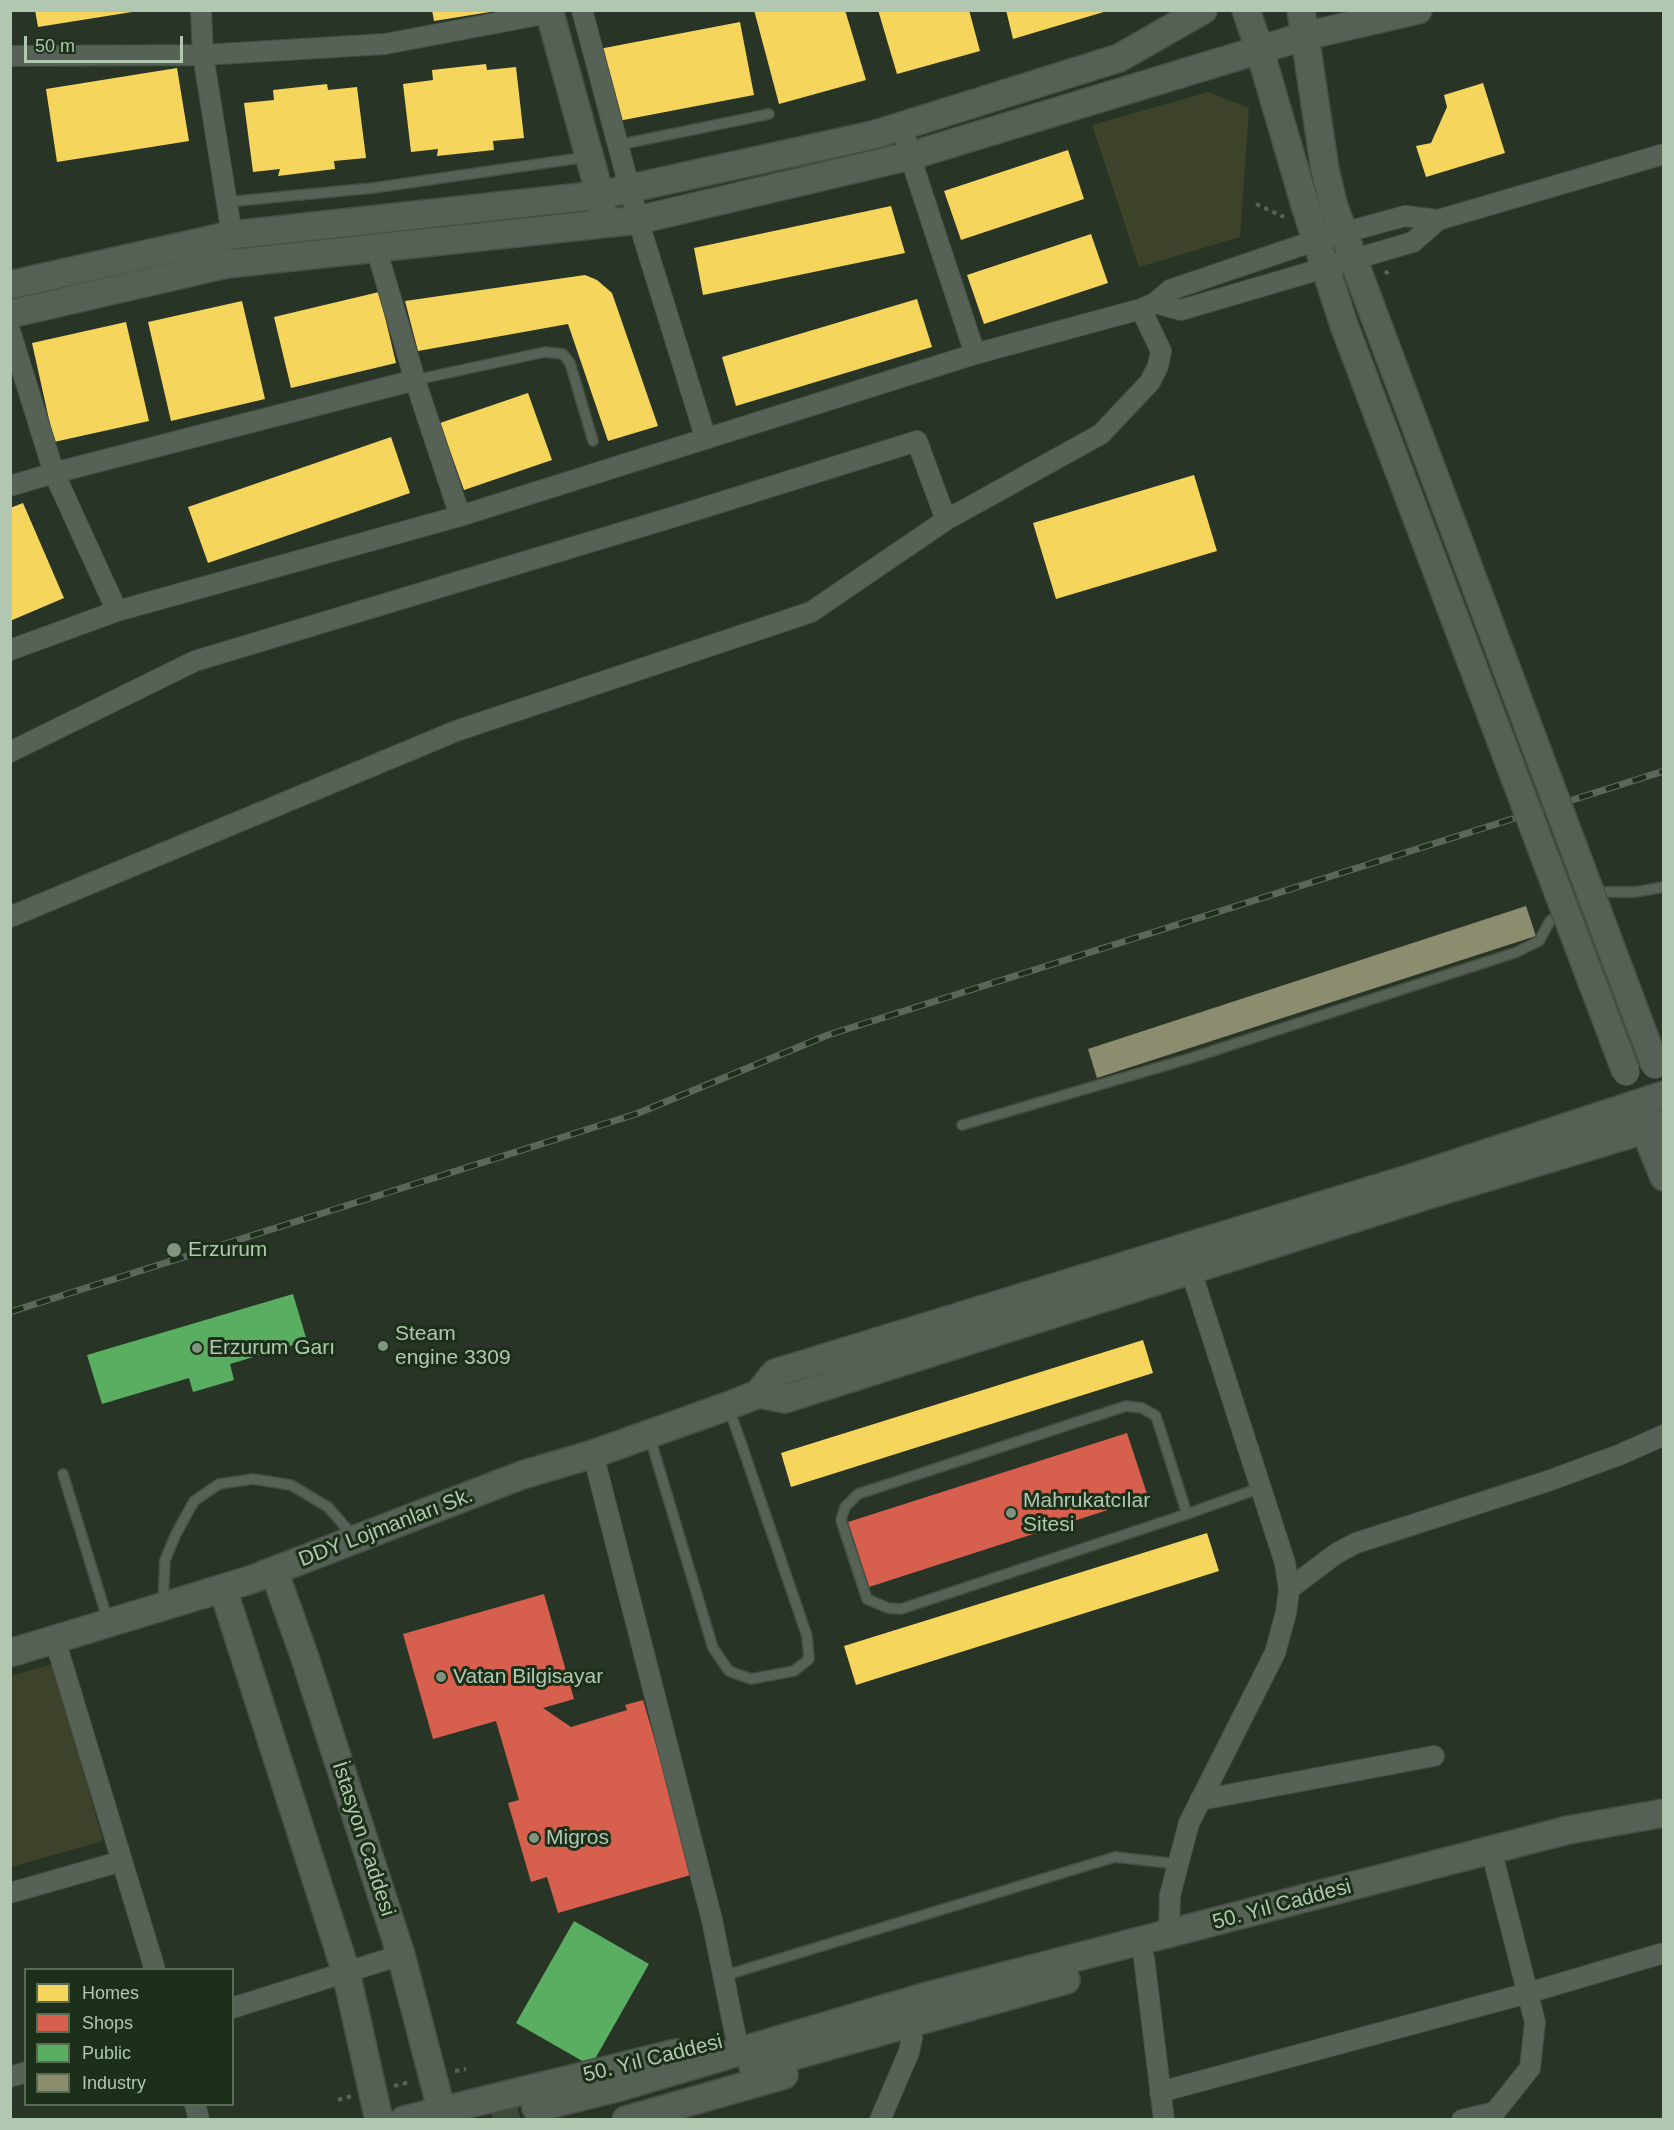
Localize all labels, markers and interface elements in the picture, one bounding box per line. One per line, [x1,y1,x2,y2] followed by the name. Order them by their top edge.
[27,24,186,62] scale bar
[35,36,75,56] text: 50 m
[188,1237,267,1263] place label: Erzurum
[165,1241,183,1259] marker: Erzurum
[395,1321,511,1371] place label: Steam engine 3309
[209,1335,335,1361] place label: Erzurum Garı
[376,1339,390,1353] marker: Steam engine 3309
[190,1341,204,1355] marker: Erzurum Garı
[295,1483,477,1573] street label: DDY Lojmanları Sk.
[1023,1488,1150,1538] place label: Mahrukatcılar Sitesi
[1004,1506,1018,1520] marker: Mahrukatcılar Sitesi
[453,1664,603,1690] place label: Vatan Bilgisayar
[434,1670,448,1684] marker: Vatan Bilgisayar
[326,1759,400,1919] street label: İstasyon Caddesi
[546,1825,609,1851] place label: Migros
[527,1831,541,1845] marker: Migros
[1210,1874,1354,1936] street label: 50. Yıl Caddesi
[24,1968,234,2106] legend
[82,1983,139,2003] text: Homes
[82,2013,133,2033] text: Shops
[581,2030,725,2088] street label: 50. Yıl Caddesi
[82,2043,131,2063] text: Public
[82,2073,146,2093] text: Industry

